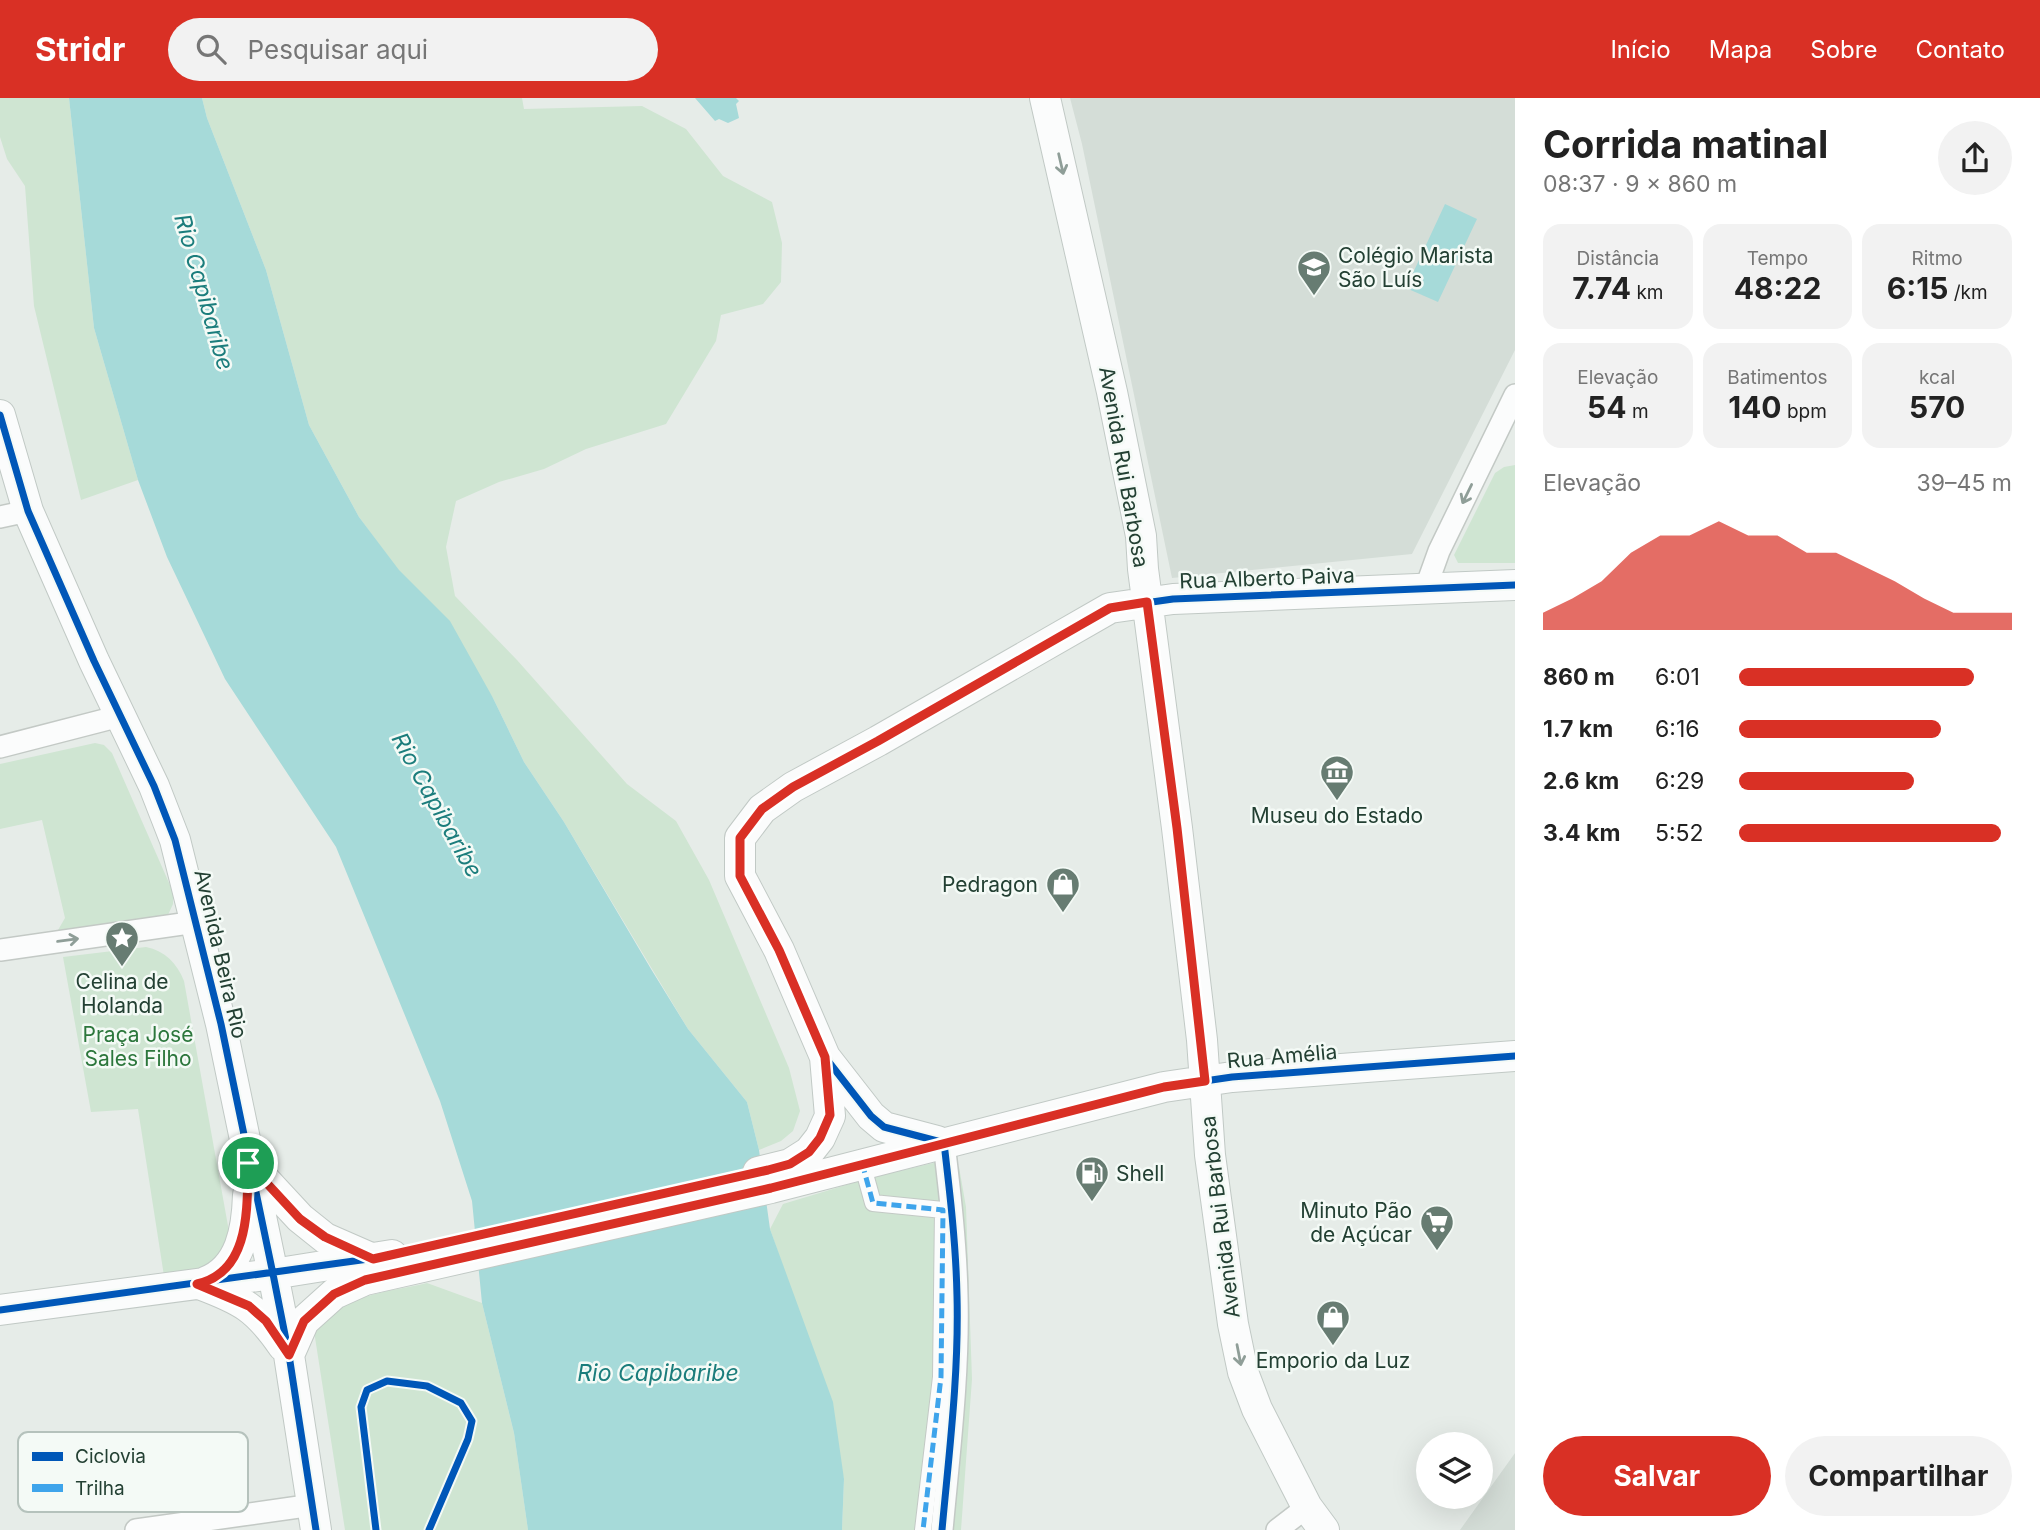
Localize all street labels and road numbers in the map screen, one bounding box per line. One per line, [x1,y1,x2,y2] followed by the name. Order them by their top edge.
[1094,364,1154,570] street label: Avenida Rui Barbosa
[1179,562,1355,594] street label: Rua Alberto Paiva
[189,867,253,1041] street label: Avenida Beira Rio
[1226,1039,1338,1073] street label: Rua Amélia
[1195,1114,1245,1320] street label: Avenida Rui Barbosa

